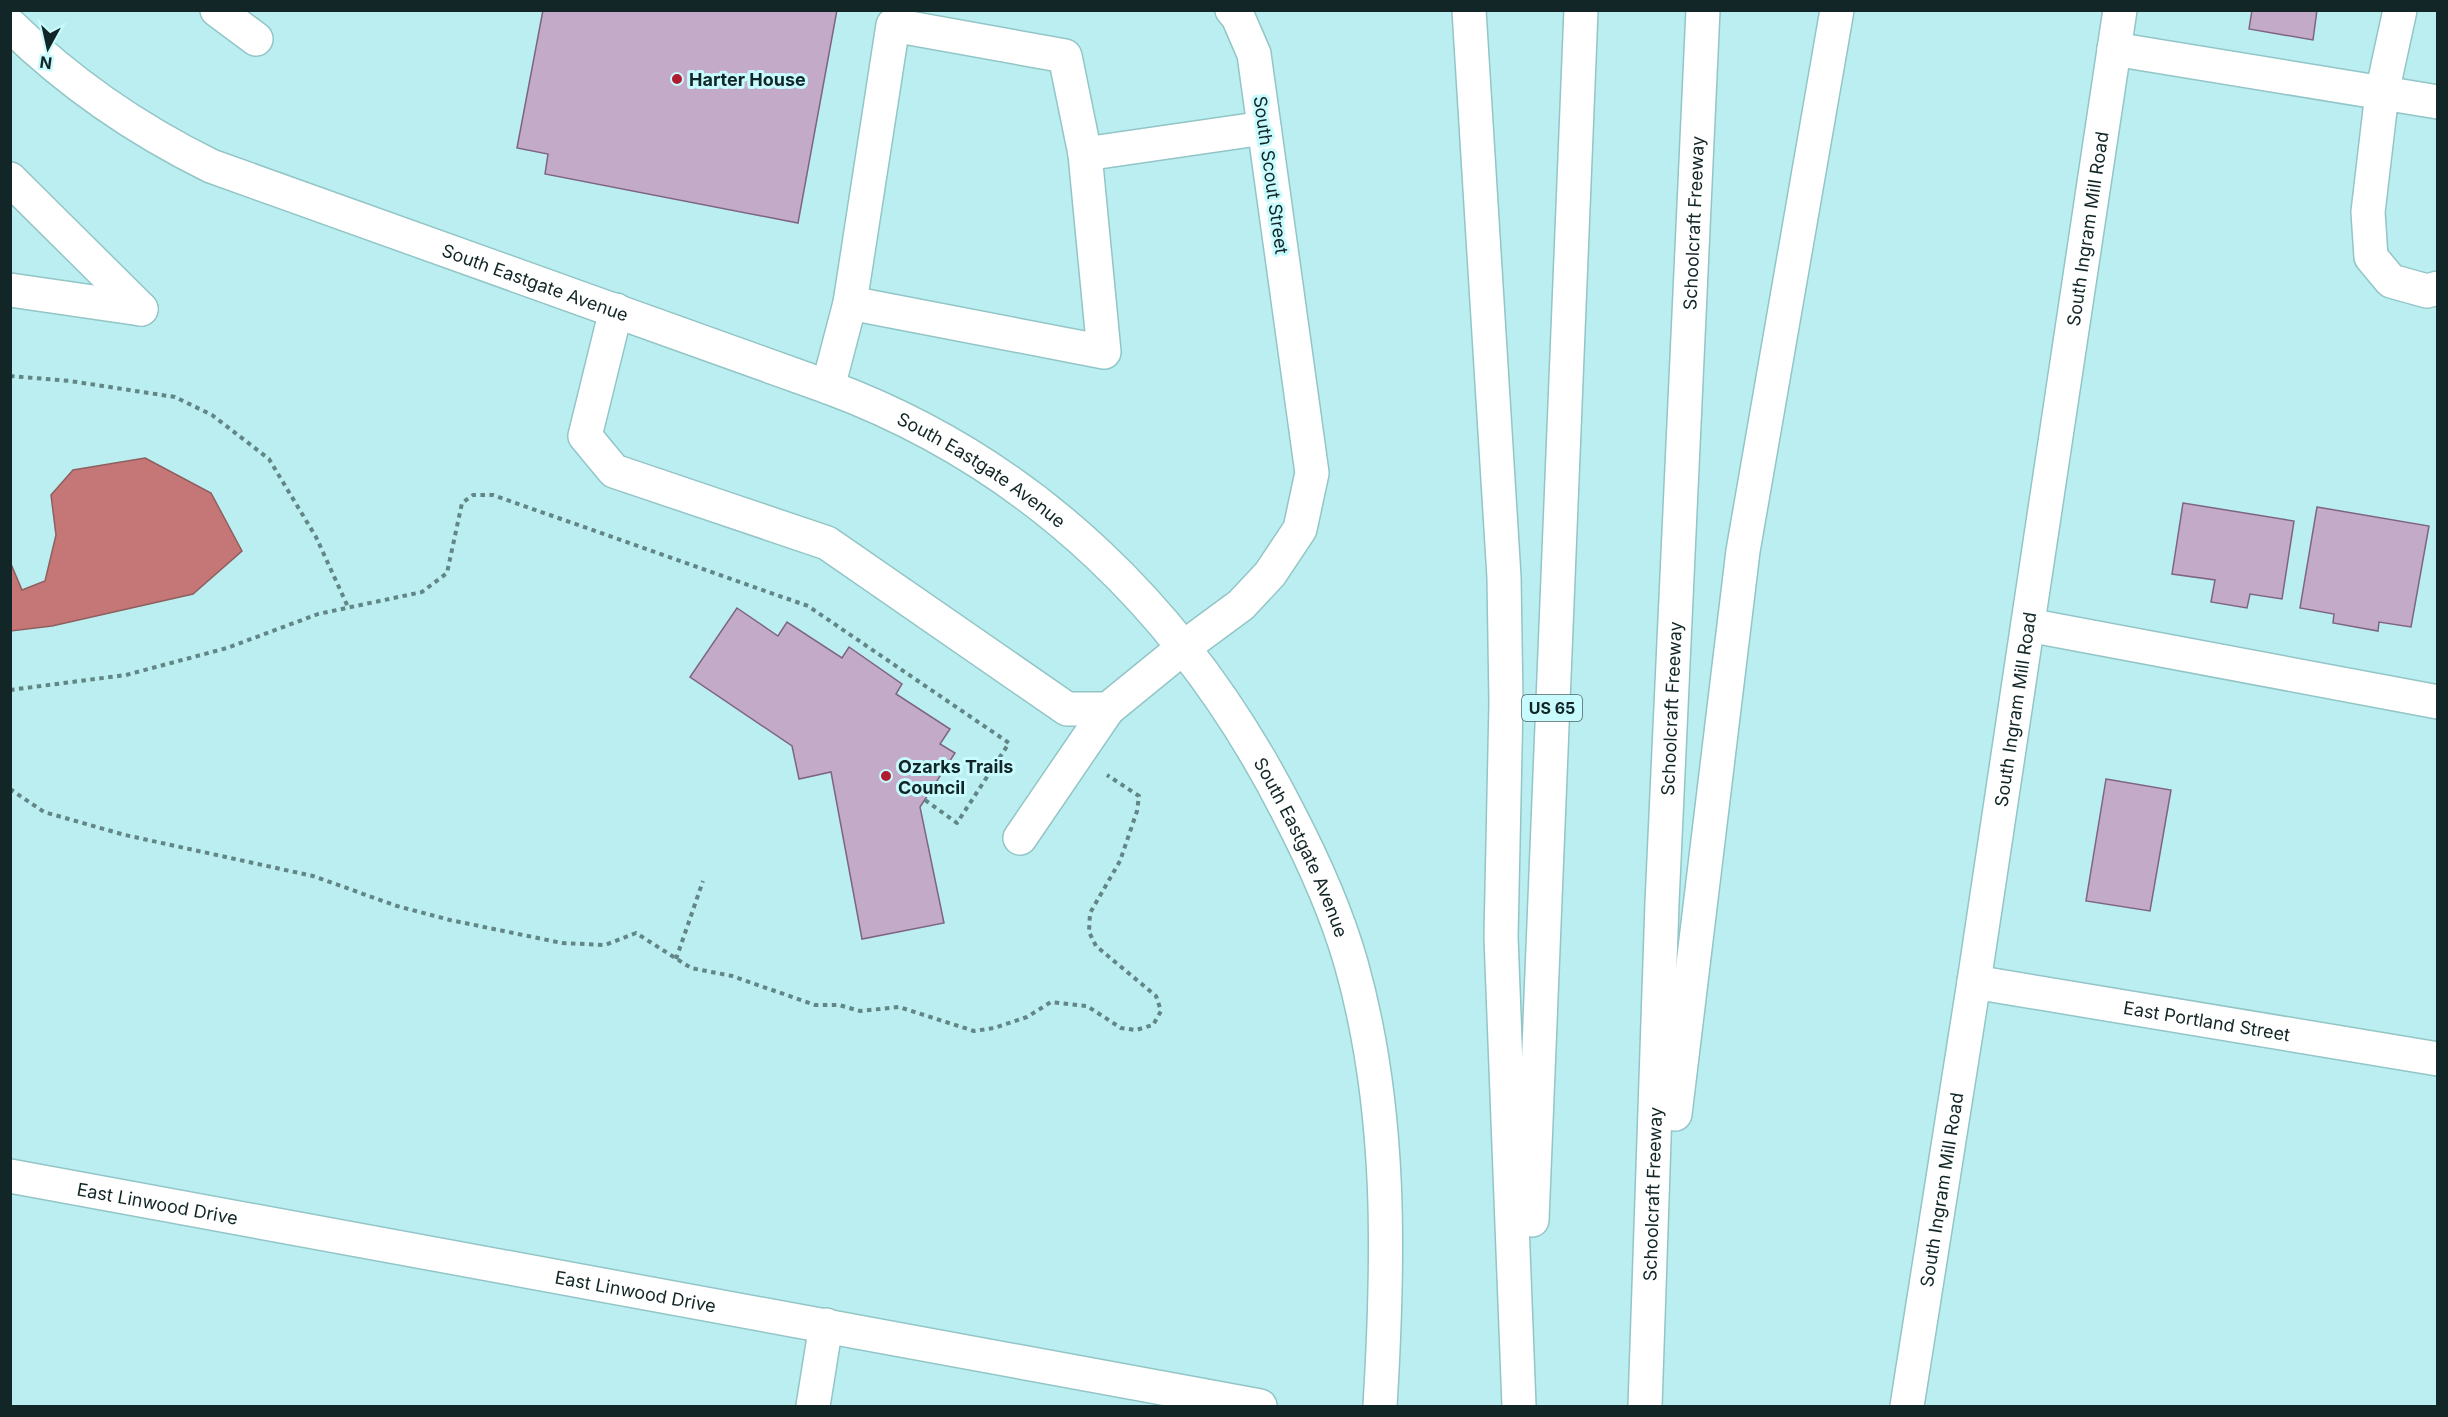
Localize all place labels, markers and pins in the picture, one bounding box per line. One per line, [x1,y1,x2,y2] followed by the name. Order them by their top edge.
[689,69,806,90] place label: Harter House
[670,72,684,86] marker: Harter House
[898,756,1013,798] place label: Ozarks Trails Council
[879,769,893,783] marker: Ozarks Trails Council

